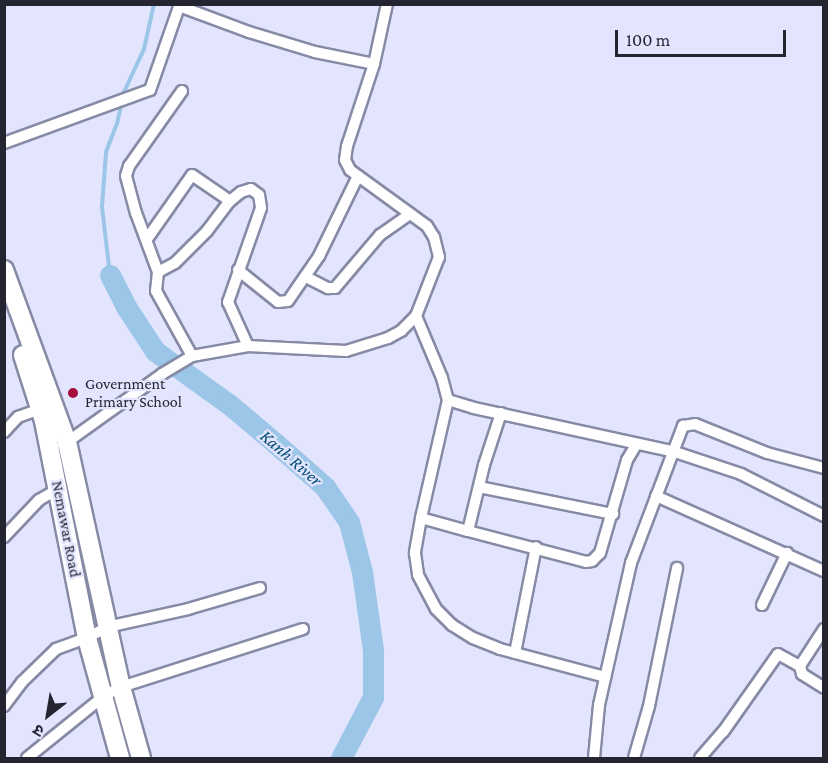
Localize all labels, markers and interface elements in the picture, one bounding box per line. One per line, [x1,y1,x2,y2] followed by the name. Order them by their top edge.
[618,18,789,56] scale bar
[626,30,670,50] text: 100 m
[85,374,182,412] place label: Government Primary School
[66,386,80,400] marker: Government Primary School
[256,425,326,491] water label: Kanh River
[47,479,85,579] street label: Nemawar Road
[18,685,78,745] north arrow
[30,721,47,741] text: उ

